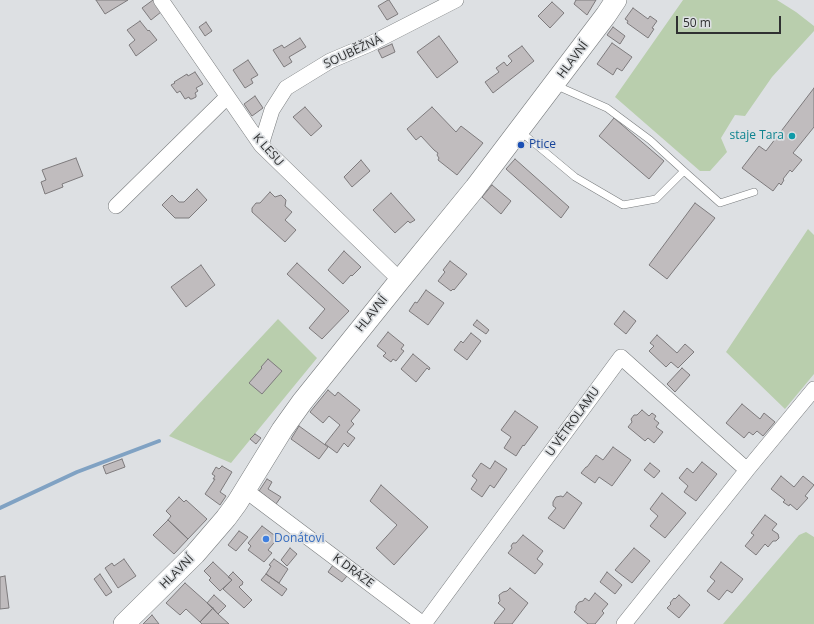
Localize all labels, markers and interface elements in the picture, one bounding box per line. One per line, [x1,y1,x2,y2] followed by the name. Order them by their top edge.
[678,8,783,34] scale bar
[683,14,711,31] text: 50 m
[322,32,384,72] street label: SOUBĚŽNÁ
[555,39,591,81] street label: HLAVNÍ
[730,129,784,143] place label: staje Tara
[250,131,286,169] street label: K LESU
[787,131,797,141] marker: staje Tara
[529,138,556,152] place label: Ptice
[516,140,526,150] marker: Ptice
[353,293,391,335] street label: HLAVNÍ
[543,384,603,460] street label: U VĚTROLAMU
[274,532,324,546] place label: Donátovi
[261,534,271,544] marker: Donátovi
[330,551,376,591] street label: K DRÁZE
[157,552,197,592] street label: HLAVNÍ

